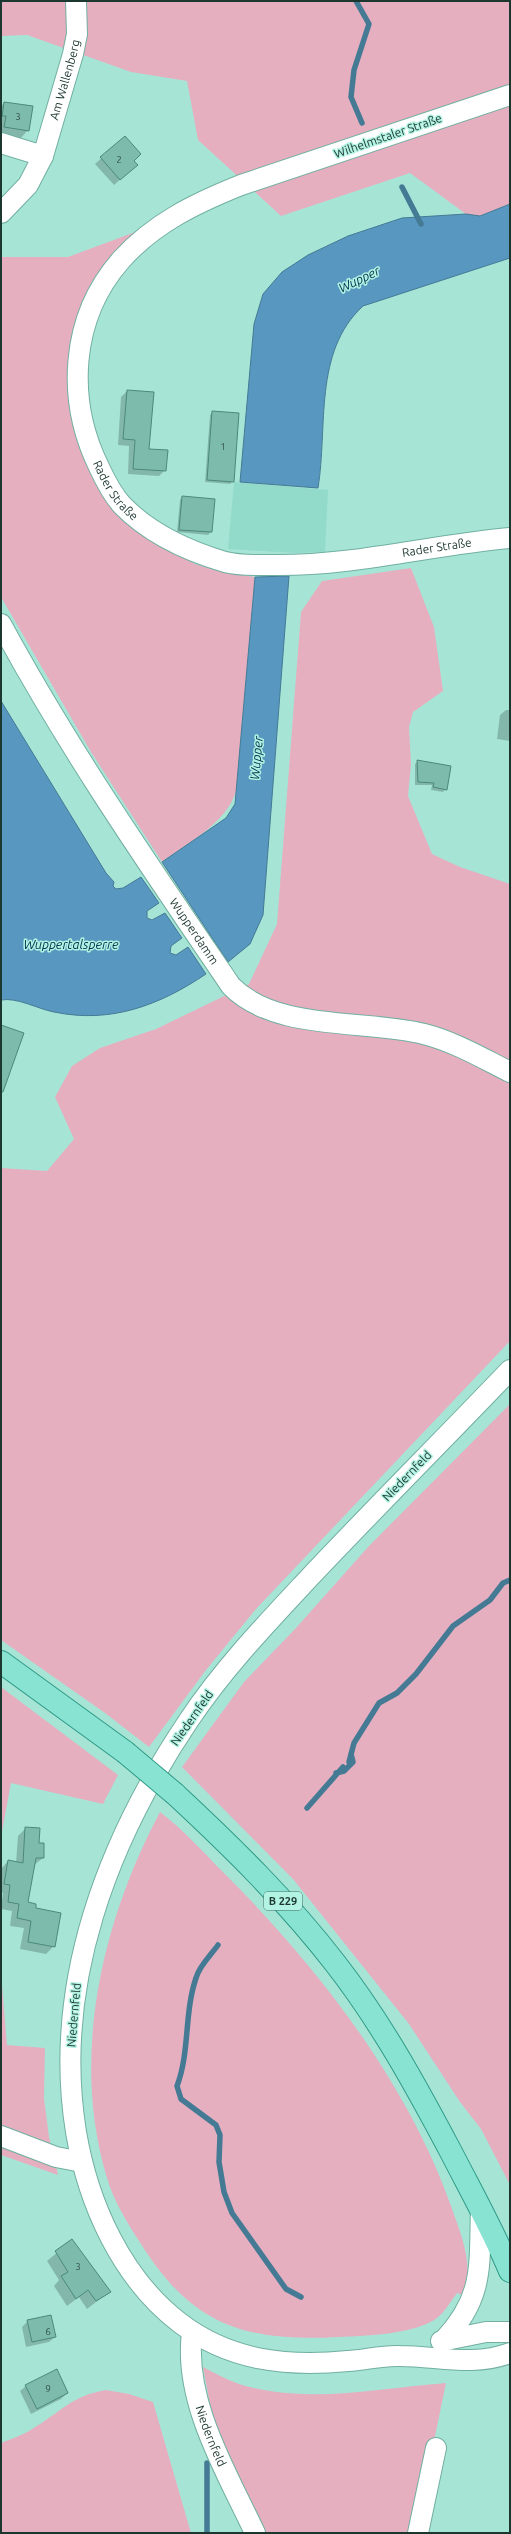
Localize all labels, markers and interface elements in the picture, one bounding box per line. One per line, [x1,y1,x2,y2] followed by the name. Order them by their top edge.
[47,38,82,121] street label: Am Wallenberg
[15,111,21,122] house number: 3
[332,111,443,160] street label: Wilhelmstaler Straße
[116,154,122,165] house number: 2
[336,263,383,295] water label: Wupper
[220,441,226,452] house number: 1
[91,458,141,523] street label: Rader Straße
[401,535,472,559] street label: Rader Straße
[247,735,265,780] water label: Wupper
[167,896,221,967] street label: Wupperdamm
[23,937,119,951] water label: Wuppertalsperre
[380,1448,434,1503] street label: Niedernfeld
[168,1688,215,1748] street label: Niedernfeld
[264,1892,302,1910] road number: B 229
[64,1982,83,2048] street label: Niedernfeld
[75,2261,81,2272] house number: 3
[45,2326,51,2337] house number: 6
[45,2383,51,2394] house number: 9
[193,2404,229,2469] street label: Niedernfeld

